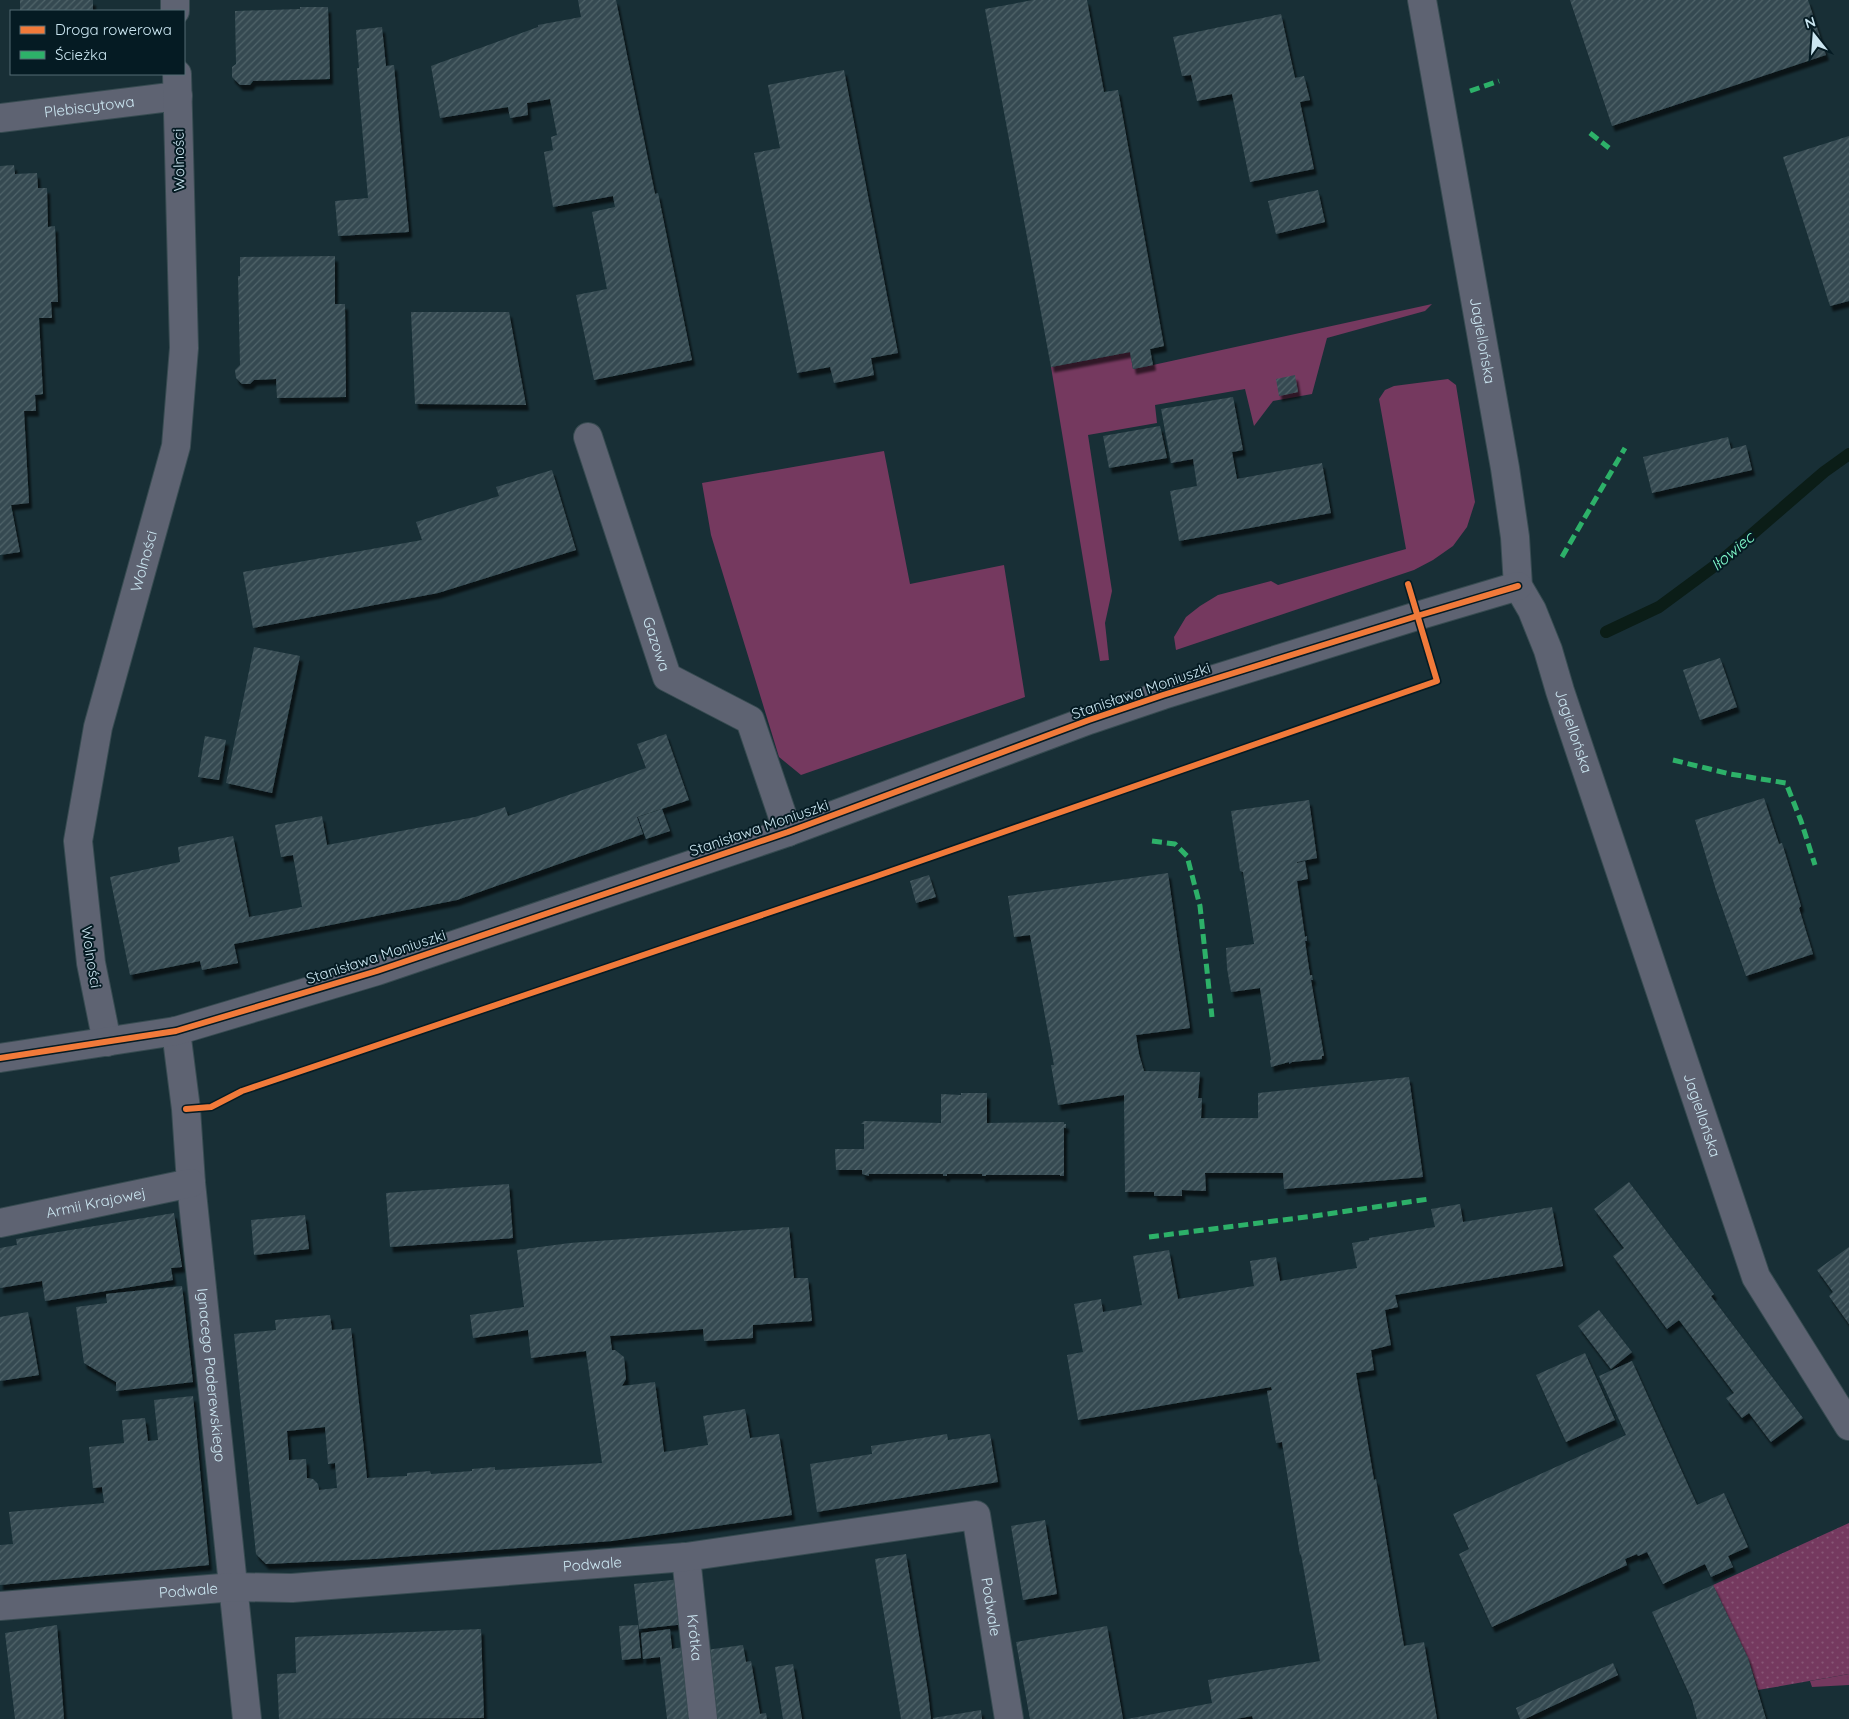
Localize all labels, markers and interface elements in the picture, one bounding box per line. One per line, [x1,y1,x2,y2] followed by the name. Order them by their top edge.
[10,10,185,75] legend
[1789,10,1839,60] north arrow
[1803,12,1818,33] text: N
[55,20,172,39] text: Droga rowerowa
[55,45,107,64] text: Ścieżka
[43,91,136,121] street label: Plebiscytowa
[168,129,189,191] street label: Wolności
[1466,296,1500,385] street label: Jagiellońska
[1706,526,1759,575] water label: Iłowiec
[126,528,161,594] street label: Wolności
[639,614,674,674] street label: Gazowa
[1069,658,1213,723] street label: Stanisława Moniuszki
[1551,687,1597,775] street label: Jagiellońska
[687,795,831,860] street label: Stanisława Moniuszki
[77,925,106,989] street label: Wolności
[304,925,448,988] street label: Stanisława Moniuszki
[1679,1071,1725,1159] street label: Jagiellońska
[44,1183,147,1222] street label: Armii Krajowej
[193,1287,230,1463] street label: Ignacego Paderewskiego
[562,1552,623,1576] street label: Podwale
[977,1576,1005,1637] street label: Podwale
[158,1578,219,1602] street label: Podwale
[683,1613,707,1662] street label: Krótka

